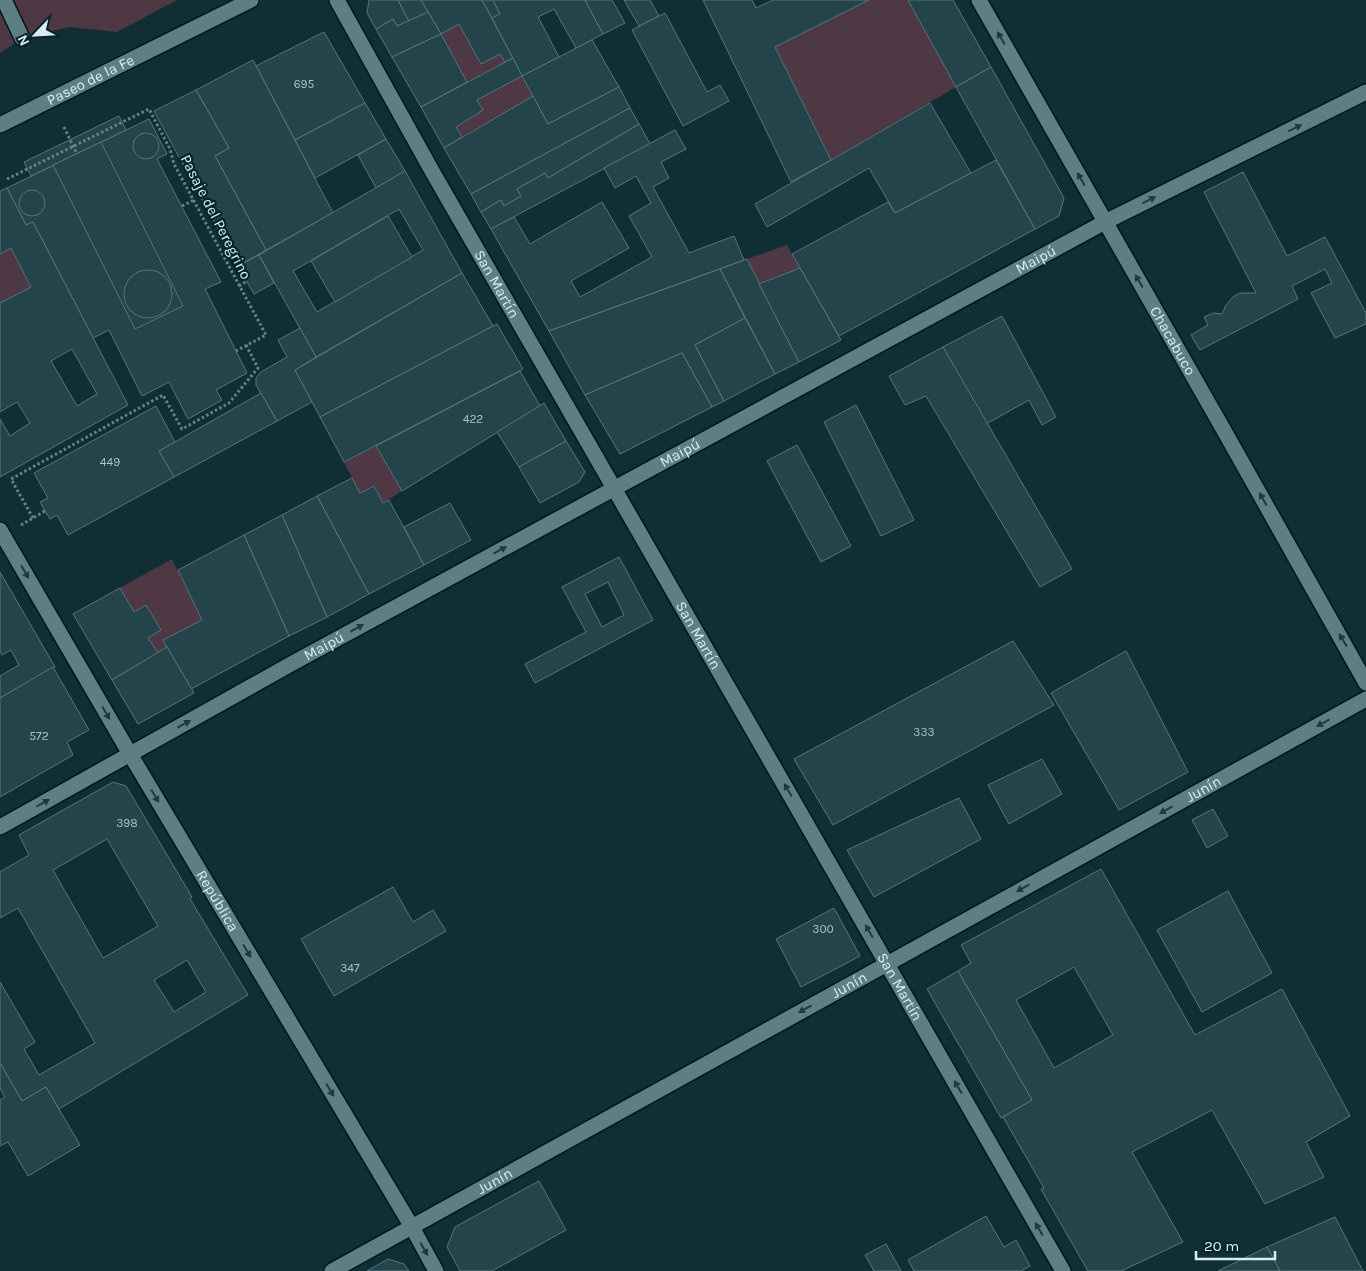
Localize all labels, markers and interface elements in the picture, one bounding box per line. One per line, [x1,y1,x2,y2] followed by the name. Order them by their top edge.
[10,10,60,60] north arrow
[14,32,33,48] text: N
[996,32,1005,45] one-way arrow
[44,51,137,109] street label: Paseo de la Fe
[294,77,315,91] house number: 695
[1287,124,1302,132] one-way arrow
[177,152,255,282] street label: Pasaje del Peregrino
[1077,173,1086,186] one-way arrow
[1142,196,1156,204] one-way arrow
[1012,241,1059,278] street label: Maipú
[470,247,523,321] street label: San Martín
[1135,275,1144,288] one-way arrow
[1146,303,1200,378] street label: Chacabuco
[463,412,483,426] house number: 422
[656,435,703,471] street label: Maipú
[100,455,120,469] house number: 449
[1259,491,1267,506] one-way arrow
[493,546,507,554] one-way arrow
[20,566,29,579] one-way arrow
[672,598,725,673] street label: San Martín
[350,624,365,632] one-way arrow
[301,628,347,664] street label: Maipú
[1339,633,1347,648] one-way arrow
[102,706,110,720] one-way arrow
[178,719,191,728] one-way arrow
[1316,719,1331,727] one-way arrow
[913,725,935,739] house number: 333
[29,729,49,743] house number: 572
[1183,772,1224,806] street label: Junín
[784,783,793,797] one-way arrow
[150,790,159,803] one-way arrow
[35,799,50,807] one-way arrow
[1158,806,1173,814] one-way arrow
[116,816,138,830] house number: 398
[192,867,243,935] street label: República
[1017,884,1030,893] one-way arrow
[812,922,834,936] house number: 300
[865,924,873,938] one-way arrow
[243,944,252,957] one-way arrow
[873,949,927,1024] street label: San Martín
[340,961,360,975] house number: 347
[828,968,870,1002] street label: Junín
[798,1005,811,1014] one-way arrow
[954,1081,963,1094] one-way arrow
[326,1084,335,1097] one-way arrow
[474,1164,516,1198] street label: Junín
[1034,1222,1043,1235] one-way arrow
[1196,1228,1275,1260] scale bar
[1204,1237,1239,1255] text: 20 m
[420,1243,429,1256] one-way arrow

